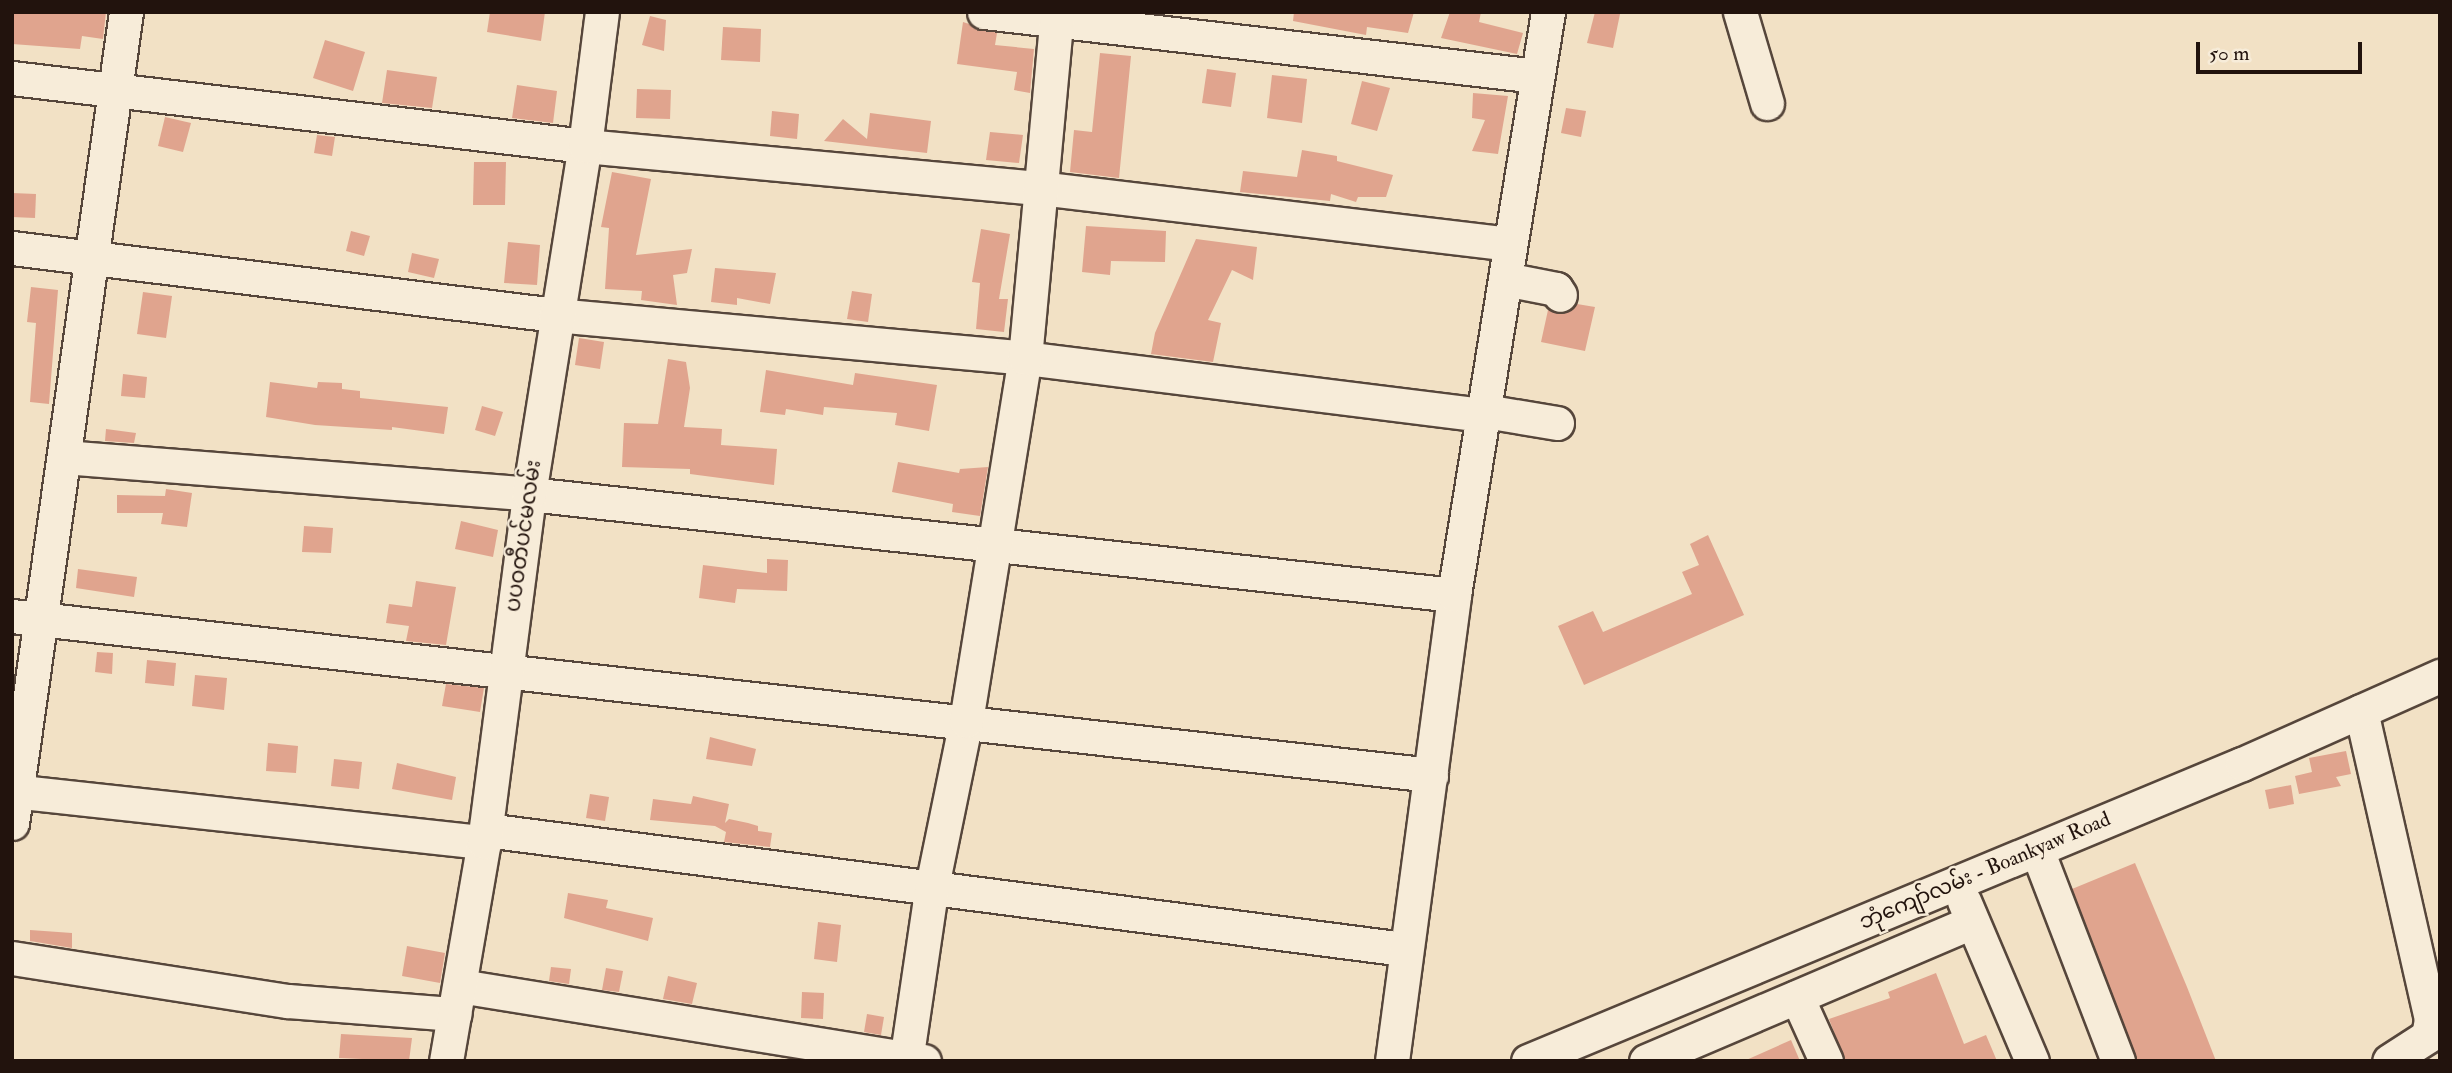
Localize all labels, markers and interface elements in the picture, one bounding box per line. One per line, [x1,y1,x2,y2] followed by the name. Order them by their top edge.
[2200,28,2366,72] scale bar
[2209,40,2250,67] text: 50 m
[501,458,547,614] street label: ပပဝတီပင်မလမ်း
[1856,807,2114,935] street label: ဘုံကျော်လမ်း - Boankyaw Road

